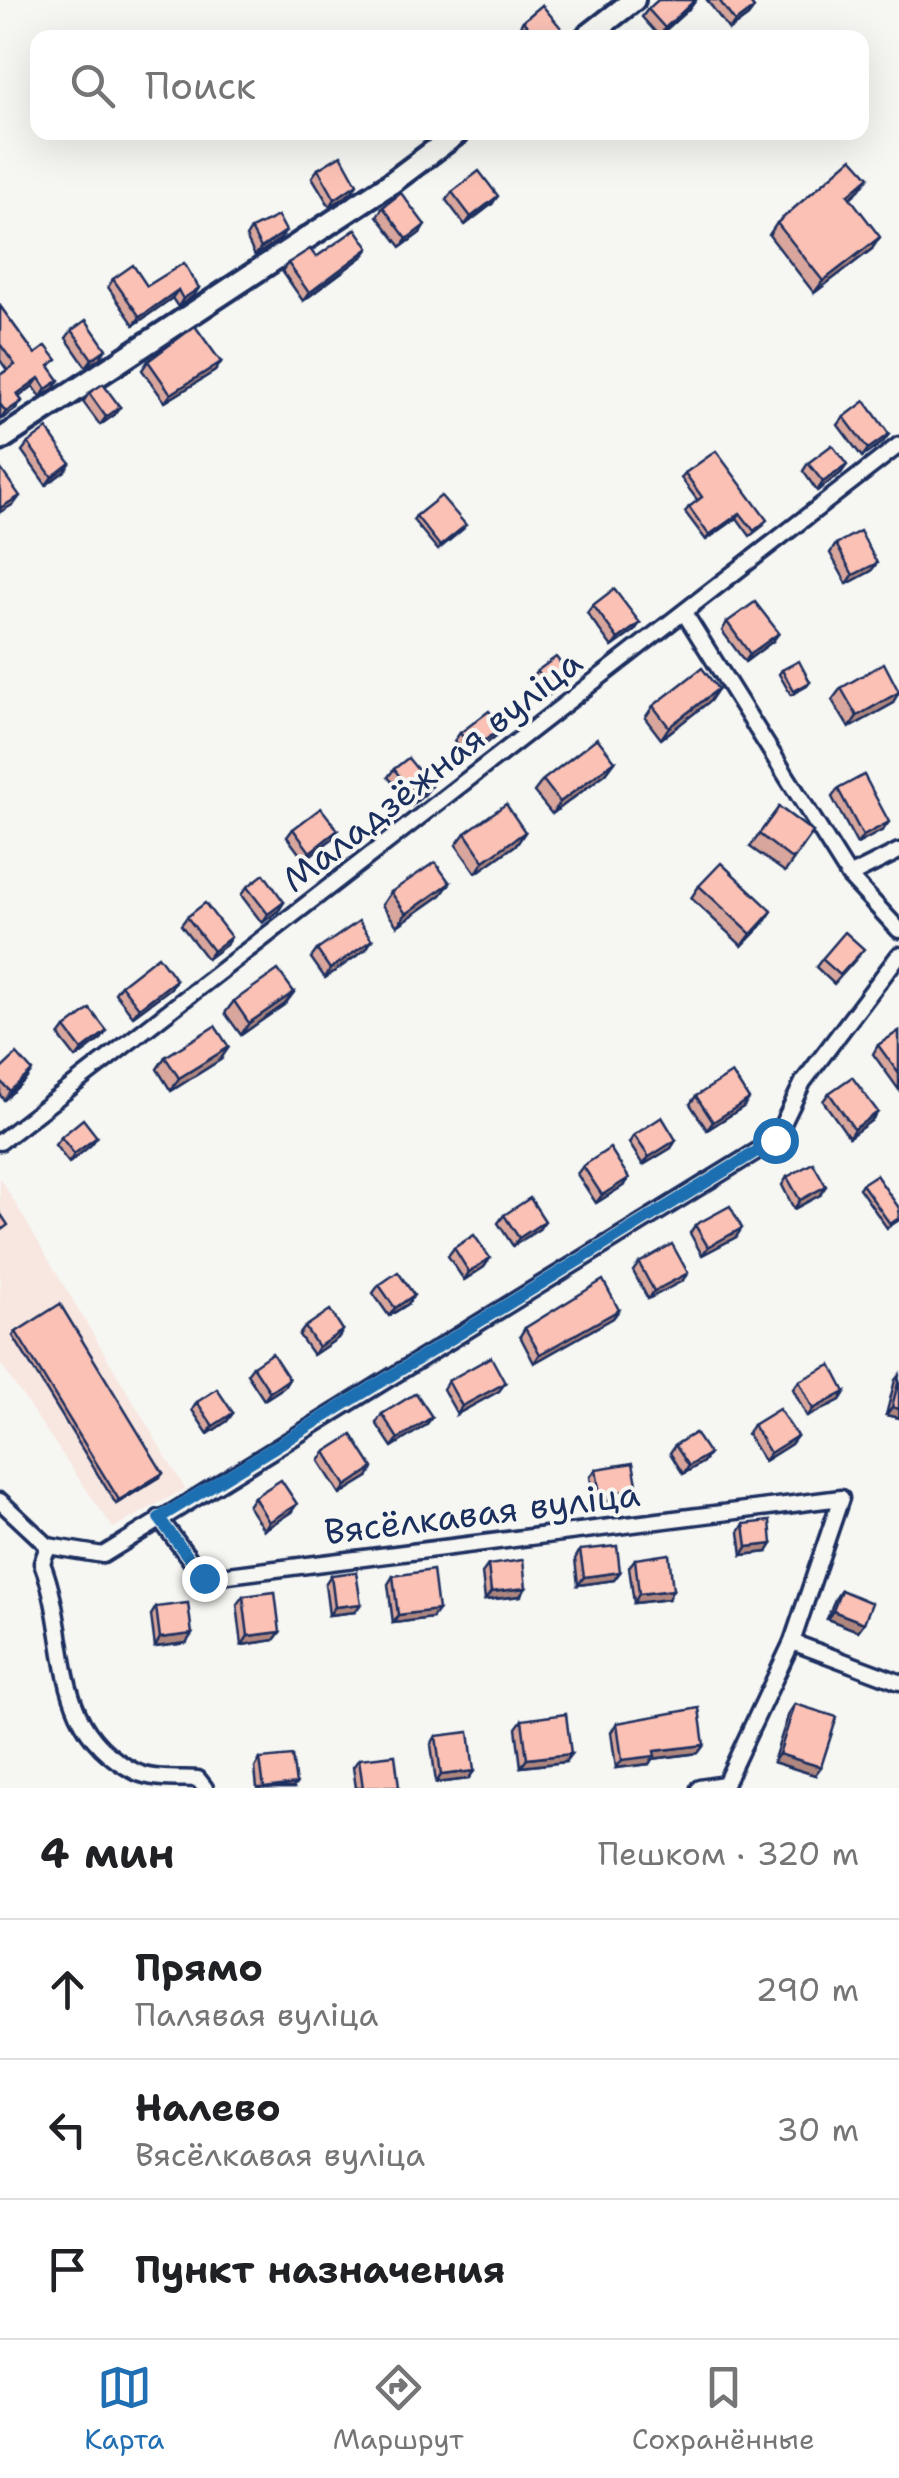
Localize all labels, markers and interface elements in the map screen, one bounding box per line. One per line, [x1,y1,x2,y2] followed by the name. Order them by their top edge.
[30,30,869,140] search box
[65,58,120,113] icon: search
[145,60,256,111] text: Поиск
[272,639,591,903] street label: Маладзёжная вуліца
[753,1118,799,1164] route start
[322,1470,643,1555] street label: Вясёлкавая вуліца
[182,1556,228,1602] route end
[40,1825,175,1881] text: 4 мин
[598,1832,859,1875] text: Пешком · 320 m
[135,1942,263,1993] text: Прямо
[40,1962,95,2017] icon: ahead
[756,1968,859,2011] text: 290 m
[135,1993,378,2036] text: Палявая вуліца
[135,2082,281,2133] text: Налево
[40,2102,95,2157] icon: left
[776,2108,859,2151] text: 30 m
[135,2133,425,2176] text: Вясёлкавая вуліца
[40,2242,95,2297] icon: arrive
[135,2244,505,2295] text: Пункт назначения
[84,2360,164,2458] tab: Карта
[333,2360,463,2458] tab: Маршрут
[632,2360,815,2458] tab: Сохранённые

